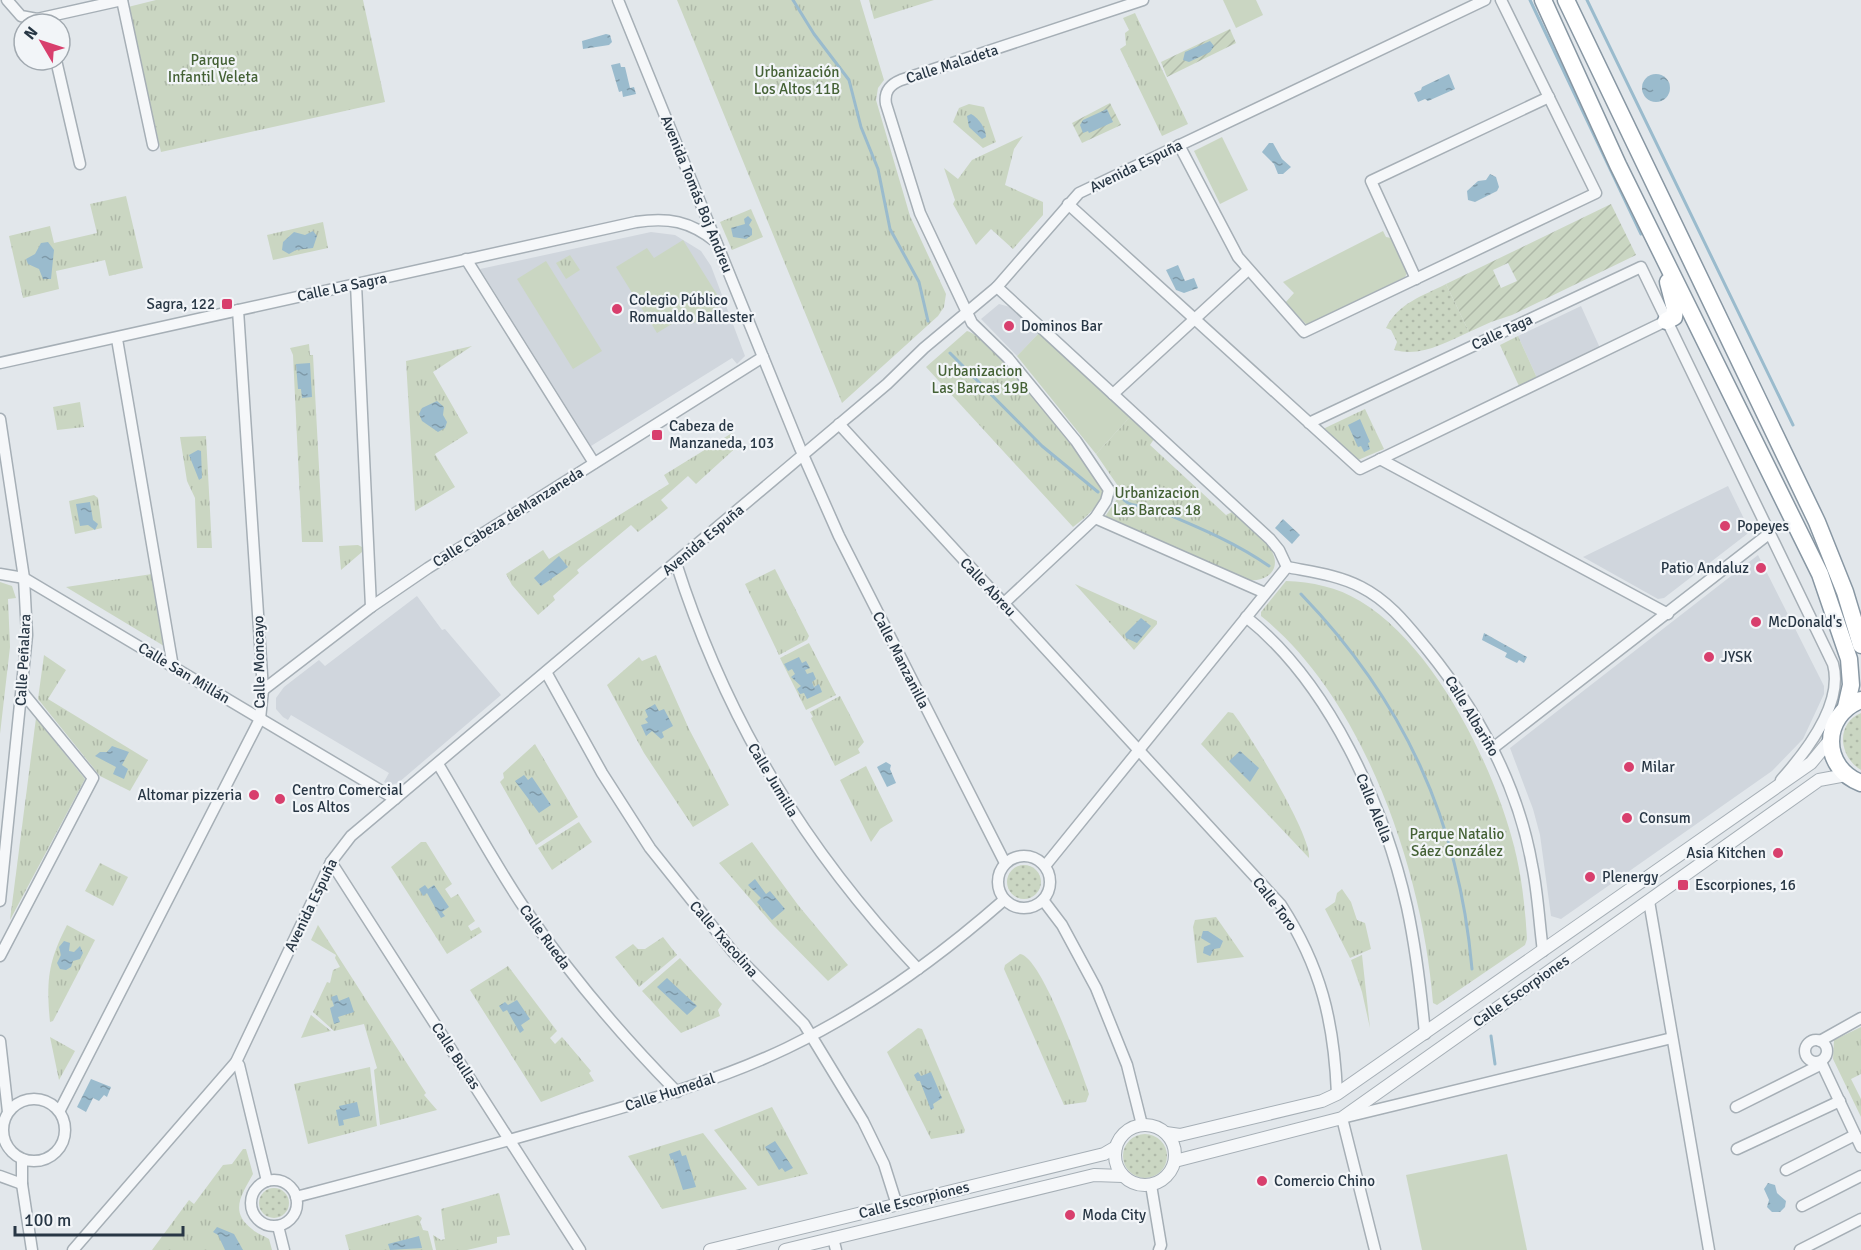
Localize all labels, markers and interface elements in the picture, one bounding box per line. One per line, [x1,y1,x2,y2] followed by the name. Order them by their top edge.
[12,12,72,72] north arrow
[20,23,42,44] text: N
[904,41,1000,87] street label: Calle Maladeta
[168,51,258,86] park label: Parque Infantil Veleta
[754,63,840,98] park label: Urbanización Los Altos 11B
[657,113,737,275] street label: Avenida Tomás Boj Andreu
[1087,136,1185,196] street label: Avenida Espuña
[295,269,389,305] street label: Calle La Sagra
[629,291,755,326] place label: Colegio Público Romualdo Ballester
[147,295,215,313] place label: Sagra, 122
[220,297,234,311] marker: Sagra, 122
[610,302,624,316] marker: Colegio Público Romualdo Ballester
[1469,310,1535,354] street label: Calle Taga
[1021,317,1103,335] place label: Dominos Bar
[1002,319,1016,333] marker: Dominos Bar
[932,362,1028,397] park label: Urbanizacion Las Barcas 19B
[669,417,774,452] place label: Cabeza de Manzaneda, 103
[650,428,664,442] marker: Cabeza de Manzaneda, 103
[429,463,587,571] street label: Calle Cabeza deManzaneda
[1113,484,1201,519] park label: Urbanizacion Las Barcas 18
[658,501,748,579] street label: Avenida Espuña
[1737,517,1790,535] place label: Popeyes
[1718,519,1732,533] marker: Popeyes
[956,554,1020,620] street label: Calle Abreu
[1661,559,1749,577] place label: Patio Andaluz
[1754,561,1768,575] marker: Patio Andaluz
[869,608,933,712] street label: Calle Manzanilla
[12,613,34,707] street label: Calle Peñalara
[1768,613,1843,631] place label: McDonald's
[249,615,269,709] street label: Calle Moncayo
[1749,615,1763,629] marker: McDonald's
[135,639,233,707] street label: Calle San Millán
[1721,648,1752,666] place label: JYSK
[1702,650,1716,664] marker: JYSK
[1441,673,1503,760] street label: Calle Albariño
[744,740,802,820] street label: Calle Jumilla
[1641,758,1675,776] place label: Milar
[1622,760,1636,774] marker: Milar
[1352,771,1396,845] street label: Calle Alella
[292,781,403,816] place label: Centro Comercial Los Altos
[137,786,242,804] place label: Altomar pizzeria
[247,788,261,802] marker: Altomar pizzeria
[273,792,287,806] marker: Centro Comercial Los Altos
[1639,809,1691,827] place label: Consum
[1620,811,1634,825] marker: Consum
[1410,825,1505,860] park label: Parque Natalio Sáez González
[1686,844,1766,862] place label: Asia Kitchen
[1771,846,1785,860] marker: Asia Kitchen
[281,856,341,954] street label: Avenida Espuña
[1602,868,1658,886] place label: Plenergy
[1583,870,1597,884] marker: Plenergy
[1249,873,1301,935] street label: Calle Toro
[1695,876,1796,894] place label: Escorpiones, 16
[1676,878,1690,892] marker: Escorpiones, 16
[686,897,762,981] street label: Calle Txacolina
[515,901,575,973] street label: Calle Rueda
[1469,951,1573,1031] street label: Calle Escorpiones
[428,1019,484,1093] street label: Calle Bullas
[623,1069,717,1115] street label: Calle Humedal
[1274,1172,1375,1190] place label: Comercio Chino
[1255,1174,1269,1188] marker: Comercio Chino
[857,1177,972,1222] street label: Calle Escorpiones
[15,1199,183,1237] scale bar
[1082,1206,1146,1224] place label: Moda City
[1063,1208,1077,1222] marker: Moda City
[24,1209,71,1231] text: 100 m

